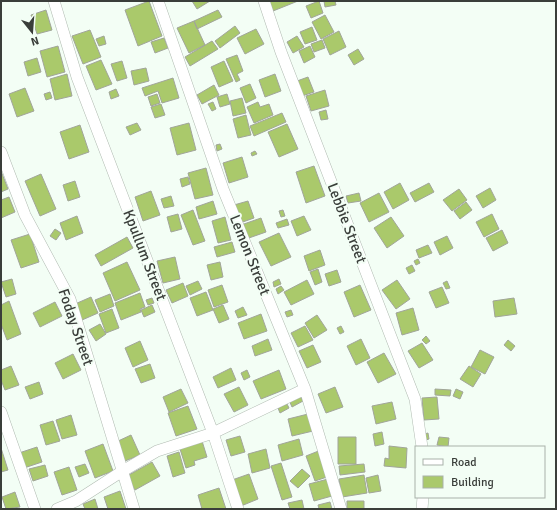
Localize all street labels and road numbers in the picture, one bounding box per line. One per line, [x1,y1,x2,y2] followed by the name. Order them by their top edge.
[323,180,371,266] street label: Lebbie Street
[119,207,171,303] street label: Kpullum Street
[226,212,274,298] street label: Lemon Street
[54,286,98,368] street label: Foday Street

